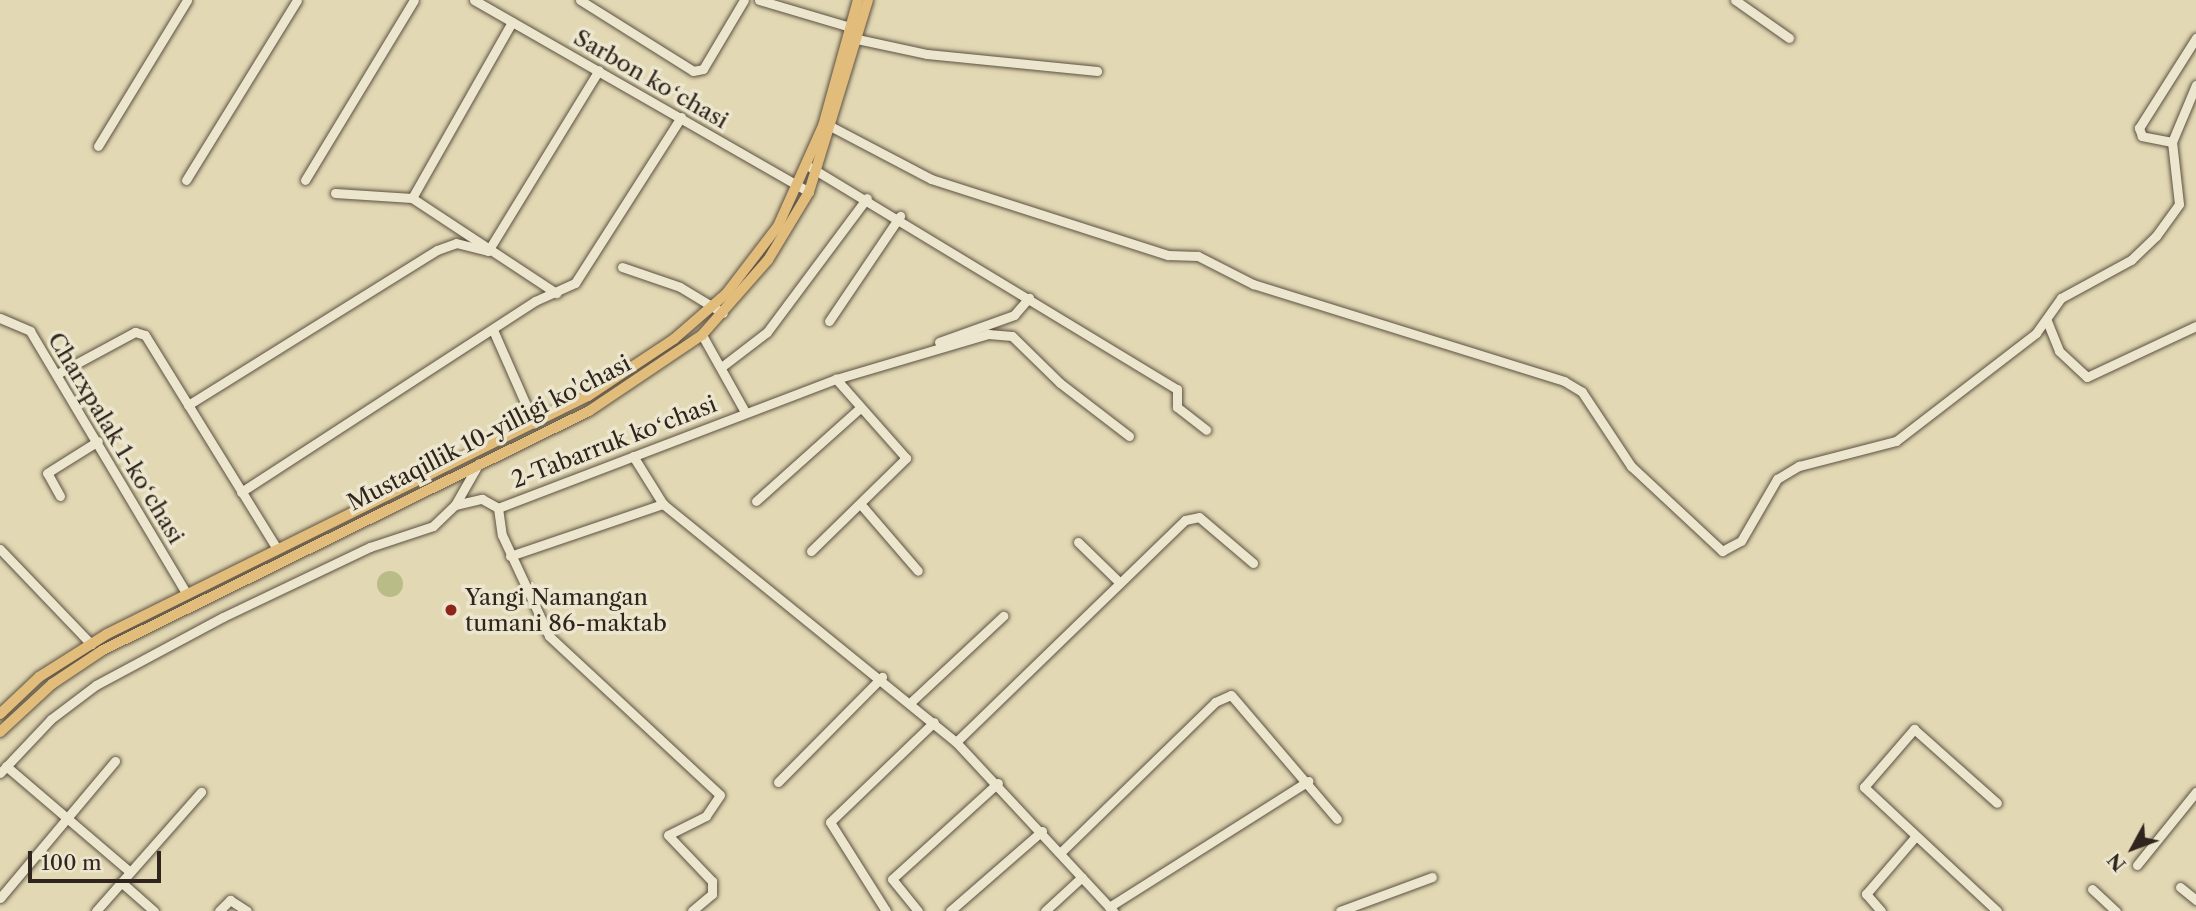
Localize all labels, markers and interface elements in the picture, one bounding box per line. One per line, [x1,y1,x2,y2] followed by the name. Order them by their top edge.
[569,24,733,134] street label: Sarbon koʻchasi
[42,327,190,549] street label: Charxpalak 1-koʻchasi
[343,349,635,517] street label: Mustaqillik 10-yilligi ko'chasi
[507,390,721,494] street label: 2-Tabarruk koʻchasi
[465,583,667,637] place label: Yangi Namangan tumani 86-maktab
[443,602,459,618] marker: Yangi Namangan tumani 86-maktab
[2098,813,2168,883] north arrow
[32,838,164,882] scale bar
[2103,848,2131,876] text: N
[41,850,102,875] text: 100 m

